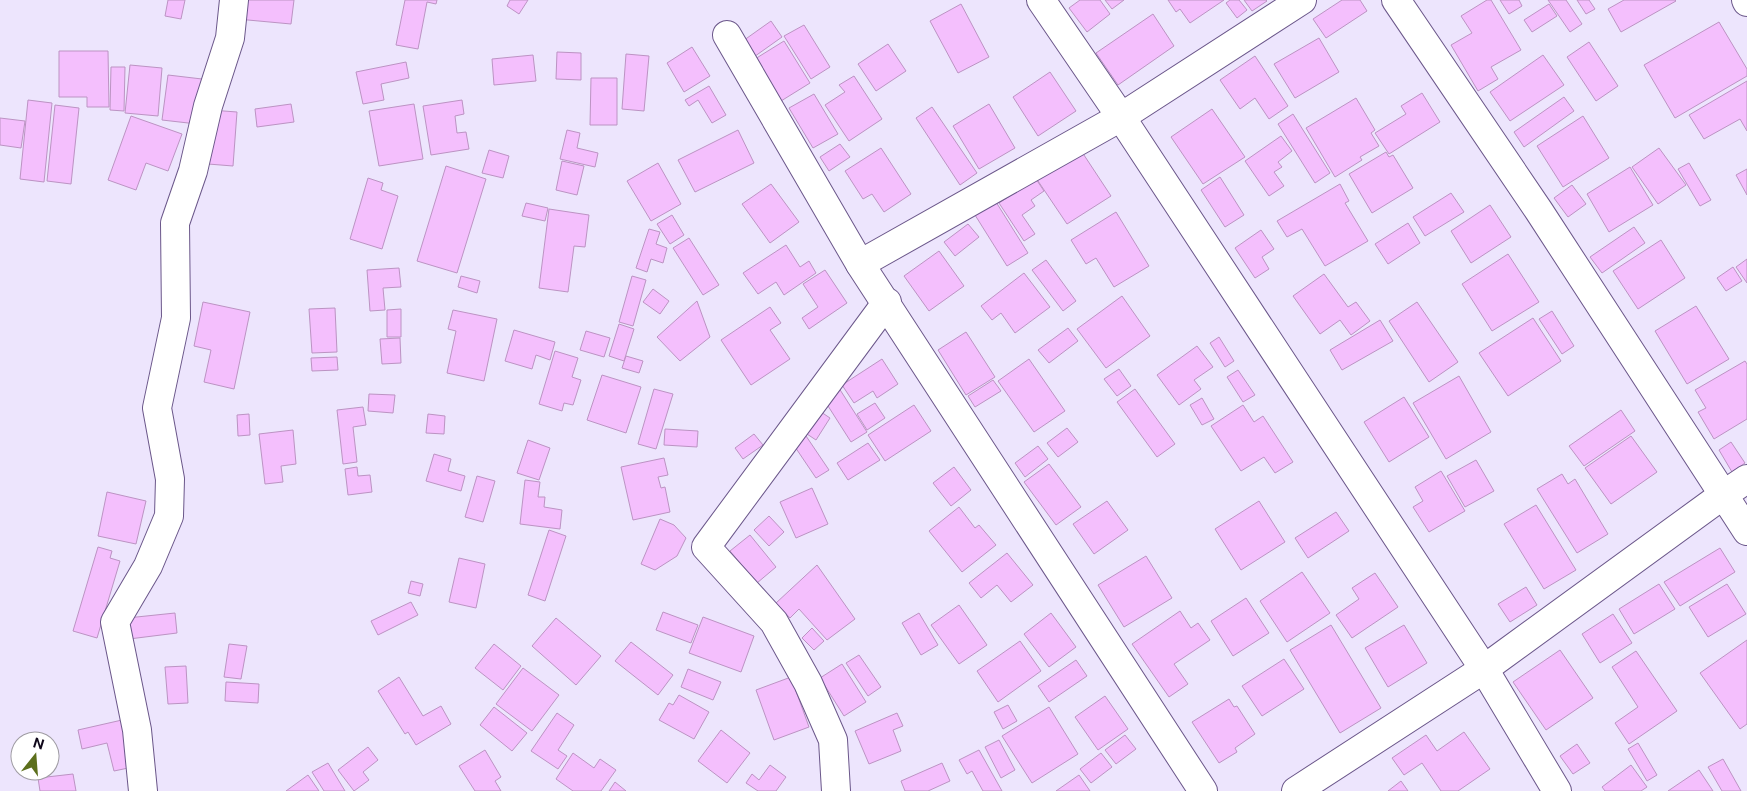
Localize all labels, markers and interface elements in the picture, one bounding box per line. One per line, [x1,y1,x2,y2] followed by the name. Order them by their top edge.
[10,731,60,781] north arrow
[31,734,46,753] text: N

